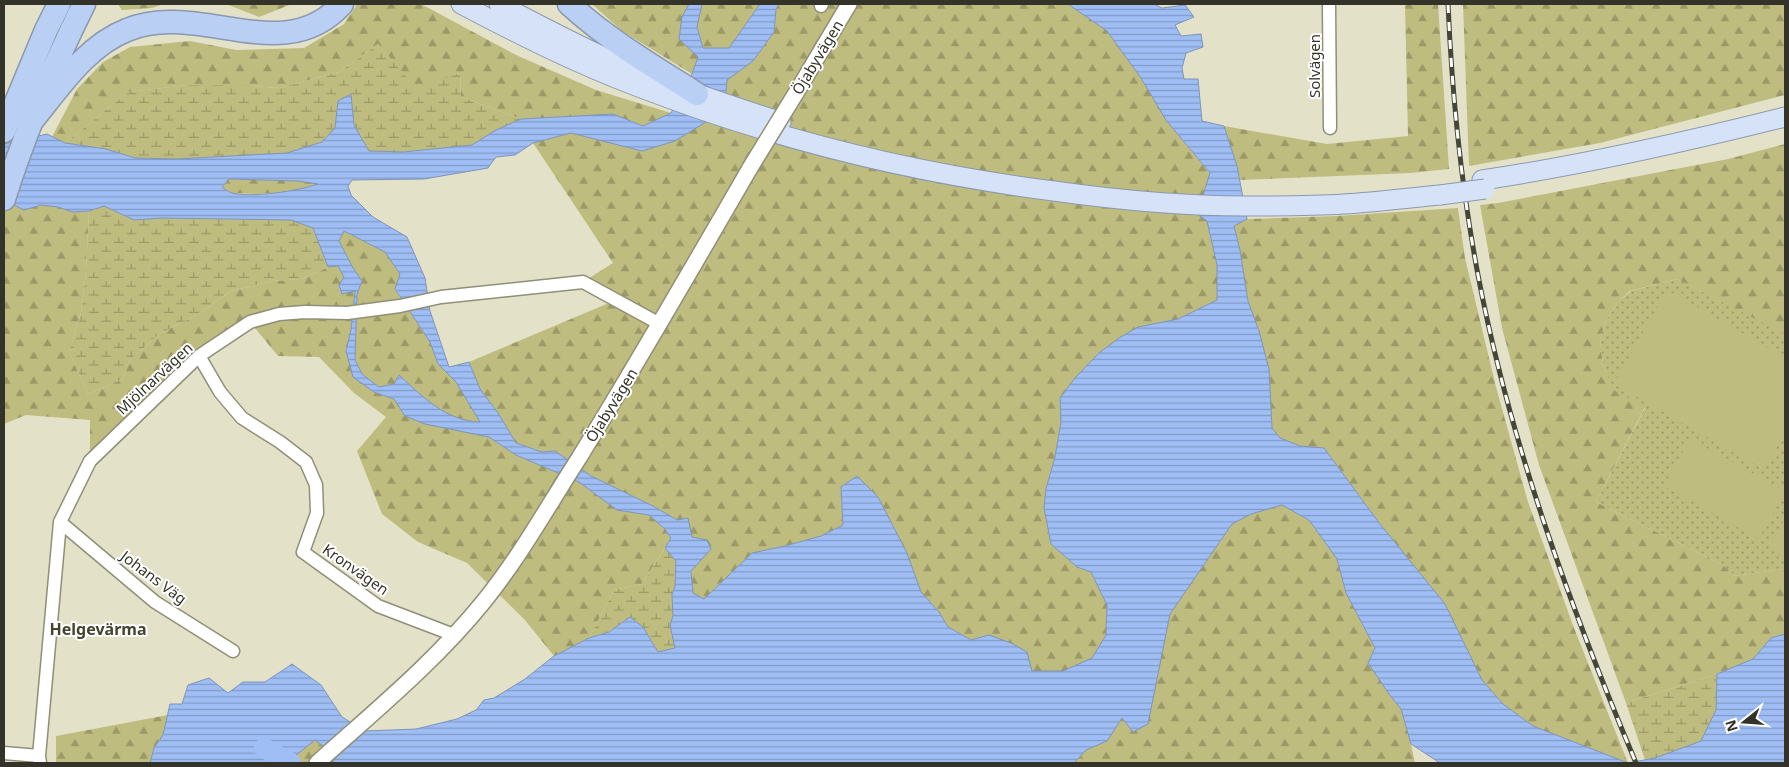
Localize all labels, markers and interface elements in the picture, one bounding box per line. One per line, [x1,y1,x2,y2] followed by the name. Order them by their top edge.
[787,16,847,98] street label: Öjabyvägen
[1304,34,1324,98] street label: Solvägen
[112,338,196,418] street label: Mjölnarvägen
[580,364,642,446] street label: Öjabyvägen
[319,539,393,599] street label: Kronvägen
[115,544,191,608] street label: Johans Väg
[50,618,146,640] district label: Helgevärma
[1719,697,1769,747] north arrow
[1720,718,1742,734] text: N

